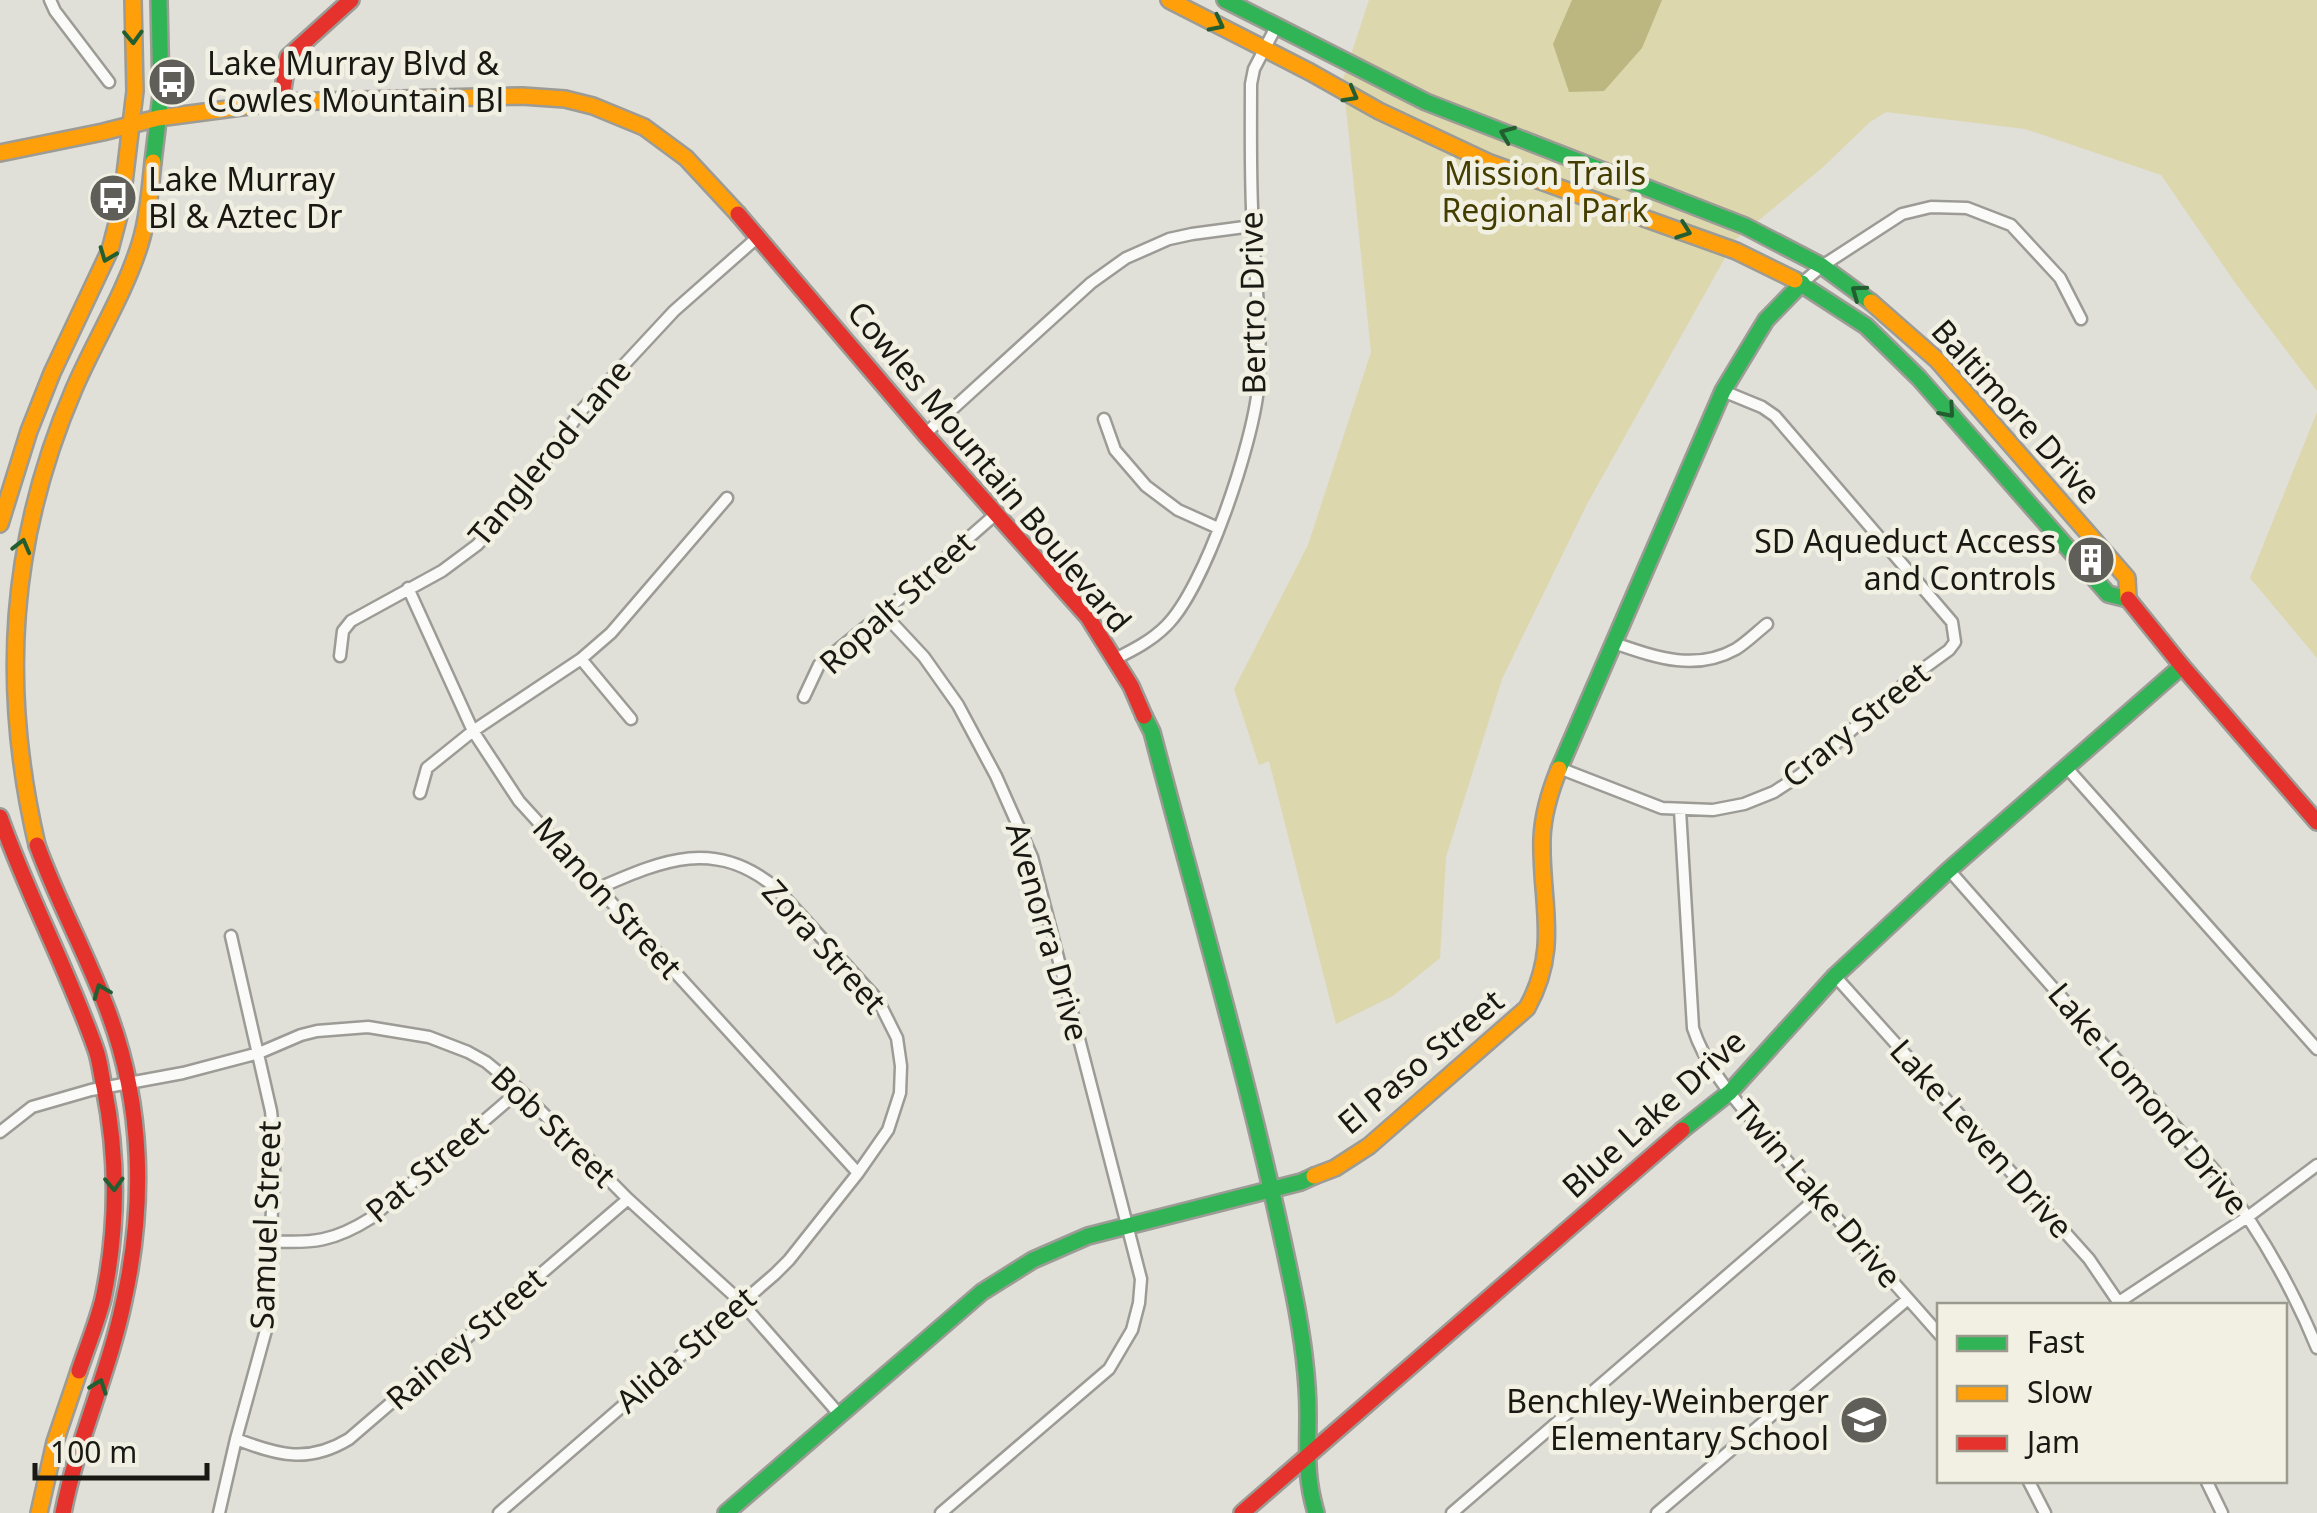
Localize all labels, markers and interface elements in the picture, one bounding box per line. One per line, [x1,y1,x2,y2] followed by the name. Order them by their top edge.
[1206,12,1224,32] one-way arrow
[123,29,144,45] one-way arrow
[207,41,504,121] place label: Lake Murray Blvd & Cowles Mountain Bl
[146,56,198,108] bus stop icon: Lake Murray Blvd & Cowles Mountain Bl
[1340,83,1358,103] one-way arrow
[1499,125,1517,145] one-way arrow
[1441,151,1649,231] park label: Mission Trails Regional Park
[148,157,342,237] place label: Lake Murray Bl & Aztec Dr
[87,172,139,224] bus stop icon: Lake Murray Bl & Aztec Dr
[1228,211,1275,395] street label: Bertro Drive
[1674,219,1691,240] one-way arrow
[99,245,119,263] one-way arrow
[1851,286,1869,303] one-way arrow
[839,291,1142,641] street label: Cowles Mountain Boulevard
[1923,310,2111,512] street label: Baltimore Drive
[458,350,640,555] street label: Tanglerod Lane
[1937,399,1955,418] one-way arrow
[1754,519,2056,599] place label: SD Aqueduct Access and Controls
[809,521,983,683] street label: Ropalt Street
[2065,534,2117,586] building icon: SD Aqueduct Access and Controls
[11,537,32,555] one-way arrow
[1772,651,1938,797] street label: Crary Street
[524,807,692,987] street label: Manon Street
[997,817,1100,1046] street label: Avenorra Drive
[754,870,897,1022] street label: Zora Street
[2039,973,2259,1223] street label: Lake Lomond Drive
[1328,979,1512,1143] street label: El Paso Street
[93,983,113,1001] one-way arrow
[1552,1019,1754,1207] street label: Blue Lake Drive
[1881,1029,2083,1247] street label: Lake Leven Drive
[482,1056,626,1196] street label: Bob Street
[1725,1090,1912,1296] street label: Twin Lake Drive
[356,1104,496,1231] street label: Pat Street
[239,1120,290,1330] street label: Samuel Street
[104,1177,125,1193] one-way arrow
[376,1257,554,1419] street label: Rainey Street
[606,1276,764,1422] street label: Alida Street
[1937,1303,2287,1483] legend
[2027,1321,2085,1362] text: Fast
[2027,1371,2093,1412] text: Slow
[87,1378,108,1395] one-way arrow
[1506,1379,1829,1459] place label: Benchley-Weinberger Elementary School
[1838,1394,1890,1446] school or university icon: Benchley-Weinberger Elementary School
[35,1418,208,1480] scale bar
[2024,1421,2080,1462] text: Jam
[50,1431,137,1472] text: 100 m

